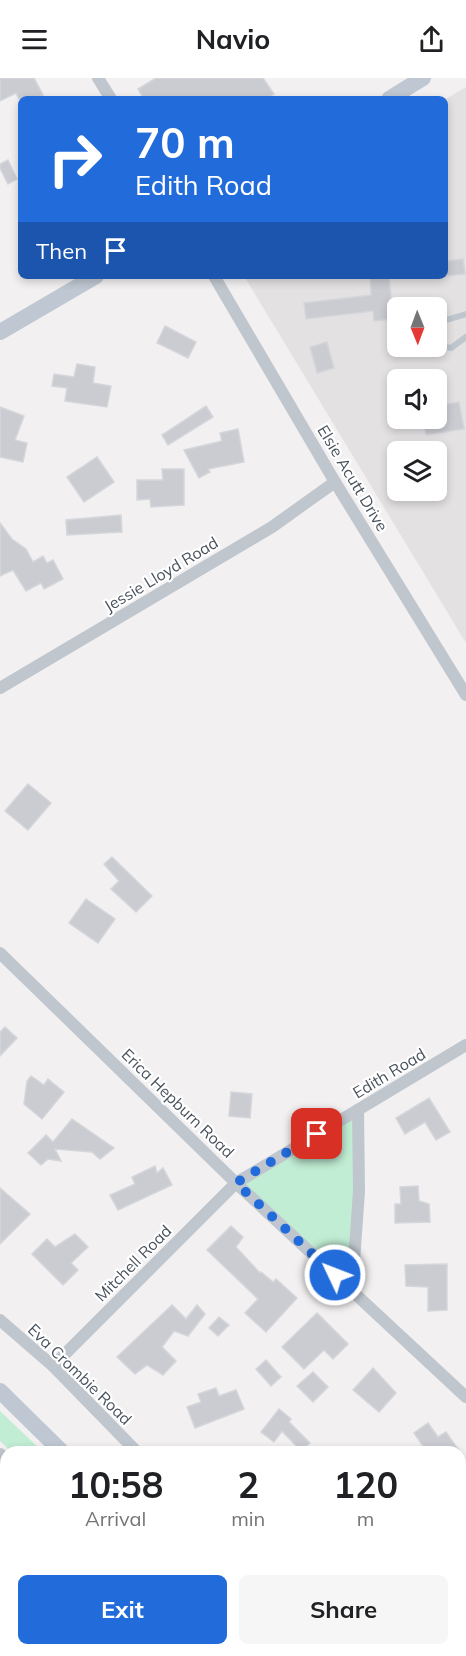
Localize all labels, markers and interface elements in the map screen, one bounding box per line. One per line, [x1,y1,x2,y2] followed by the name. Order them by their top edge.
[196,22,270,56] text: Navio
[18,23,51,56] icon: menu
[415,23,448,56] icon: share
[135,116,235,169] text: 70 m
[36,120,114,198] icon: right
[135,168,272,202] text: Edith Road
[99,234,132,267] icon: arrive
[36,237,87,265] text: Then
[387,297,447,357] north arrow
[387,297,447,501] map controls
[387,369,447,429] button: sound
[313,421,393,535] street label: Elsie Acutt Drive
[387,441,447,501] button: layers
[100,532,222,616] street label: Jessie Lloyd Road
[118,1044,238,1162] street label: Erica Hepburn Road
[349,1044,429,1102] street label: Edith Road
[291,1108,342,1159] pin
[300,1117,333,1150] icon: arrive
[91,1221,175,1305] street label: Mitchell Road
[303,1243,367,1307] position arrow
[24,1319,136,1429] street label: Eva Crombie Road
[68,1462,163,1507] text: 10:58
[237,1462,259,1507] text: 2
[333,1462,398,1507] text: 120
[85,1506,146,1531] text: Arrival
[231,1506,265,1531] text: min
[357,1506,374,1531] text: m
[18,1575,227,1644] button: Exit
[239,1575,448,1644] button: Share

